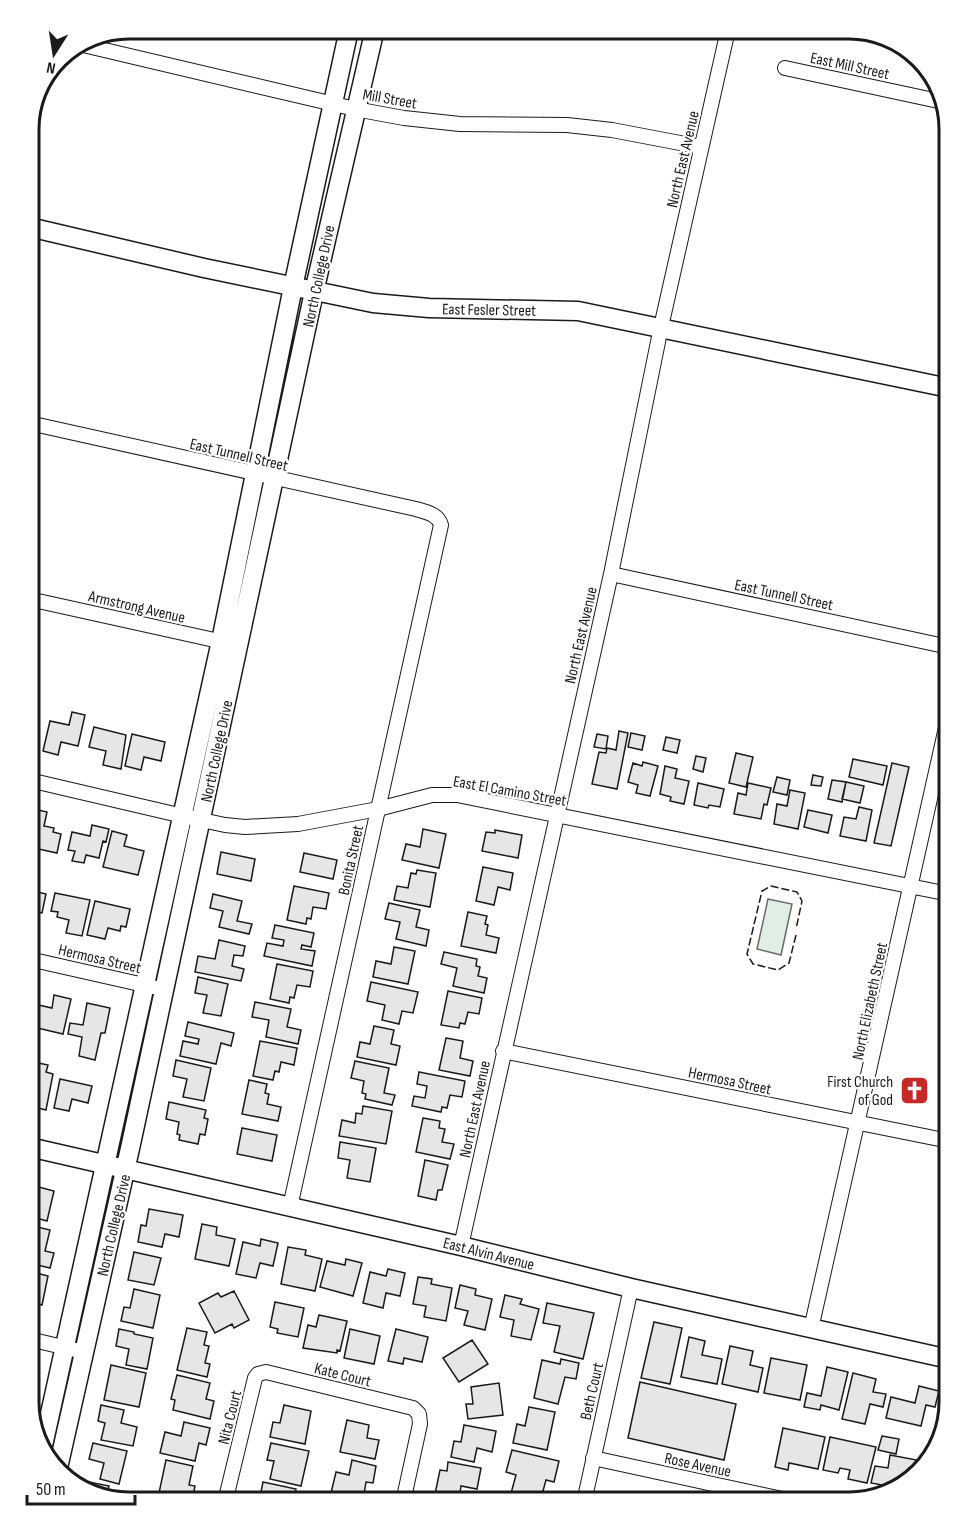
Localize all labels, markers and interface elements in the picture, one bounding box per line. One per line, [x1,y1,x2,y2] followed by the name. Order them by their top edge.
[24,24,84,84] north arrow
[808,49,891,84] street label: East Mill Street
[45,57,57,77] text: N
[361,85,418,114] street label: Mill Street
[663,109,704,210] street label: North East Avenue
[299,224,340,329] street label: North College Drive
[442,300,536,321] street label: East Fesler Street
[188,435,290,476] street label: East Tunnell Street
[733,576,835,615] street label: East Tunnell Street
[561,585,602,686] street label: North East Avenue
[86,587,187,628] street label: Armstrong Avenue
[197,699,238,804] street label: North College Drive
[452,772,568,811] street label: East El Camino Street
[335,824,368,897] street label: Bonita Street
[56,941,143,978] street label: Hermosa Street
[849,941,892,1062] street label: North Elizabeth Street
[456,1059,495,1160] street label: North East Avenue
[687,1063,773,1100] street label: Hermosa Street
[827,1073,893,1110] place label: First Church of God
[898,1074,930,1106] church icon: First Church of God
[94,1173,135,1278] street label: North College Drive
[441,1234,536,1275] street label: East Alvin Avenue
[312,1359,373,1392] street label: Kate Court
[577,1361,608,1422] street label: Beth Court
[215,1388,246,1446] street label: Nita Court
[663,1449,733,1482] street label: Rose Avenue
[27,1468,135,1506] scale bar
[36,1479,66,1500] text: 50 m

